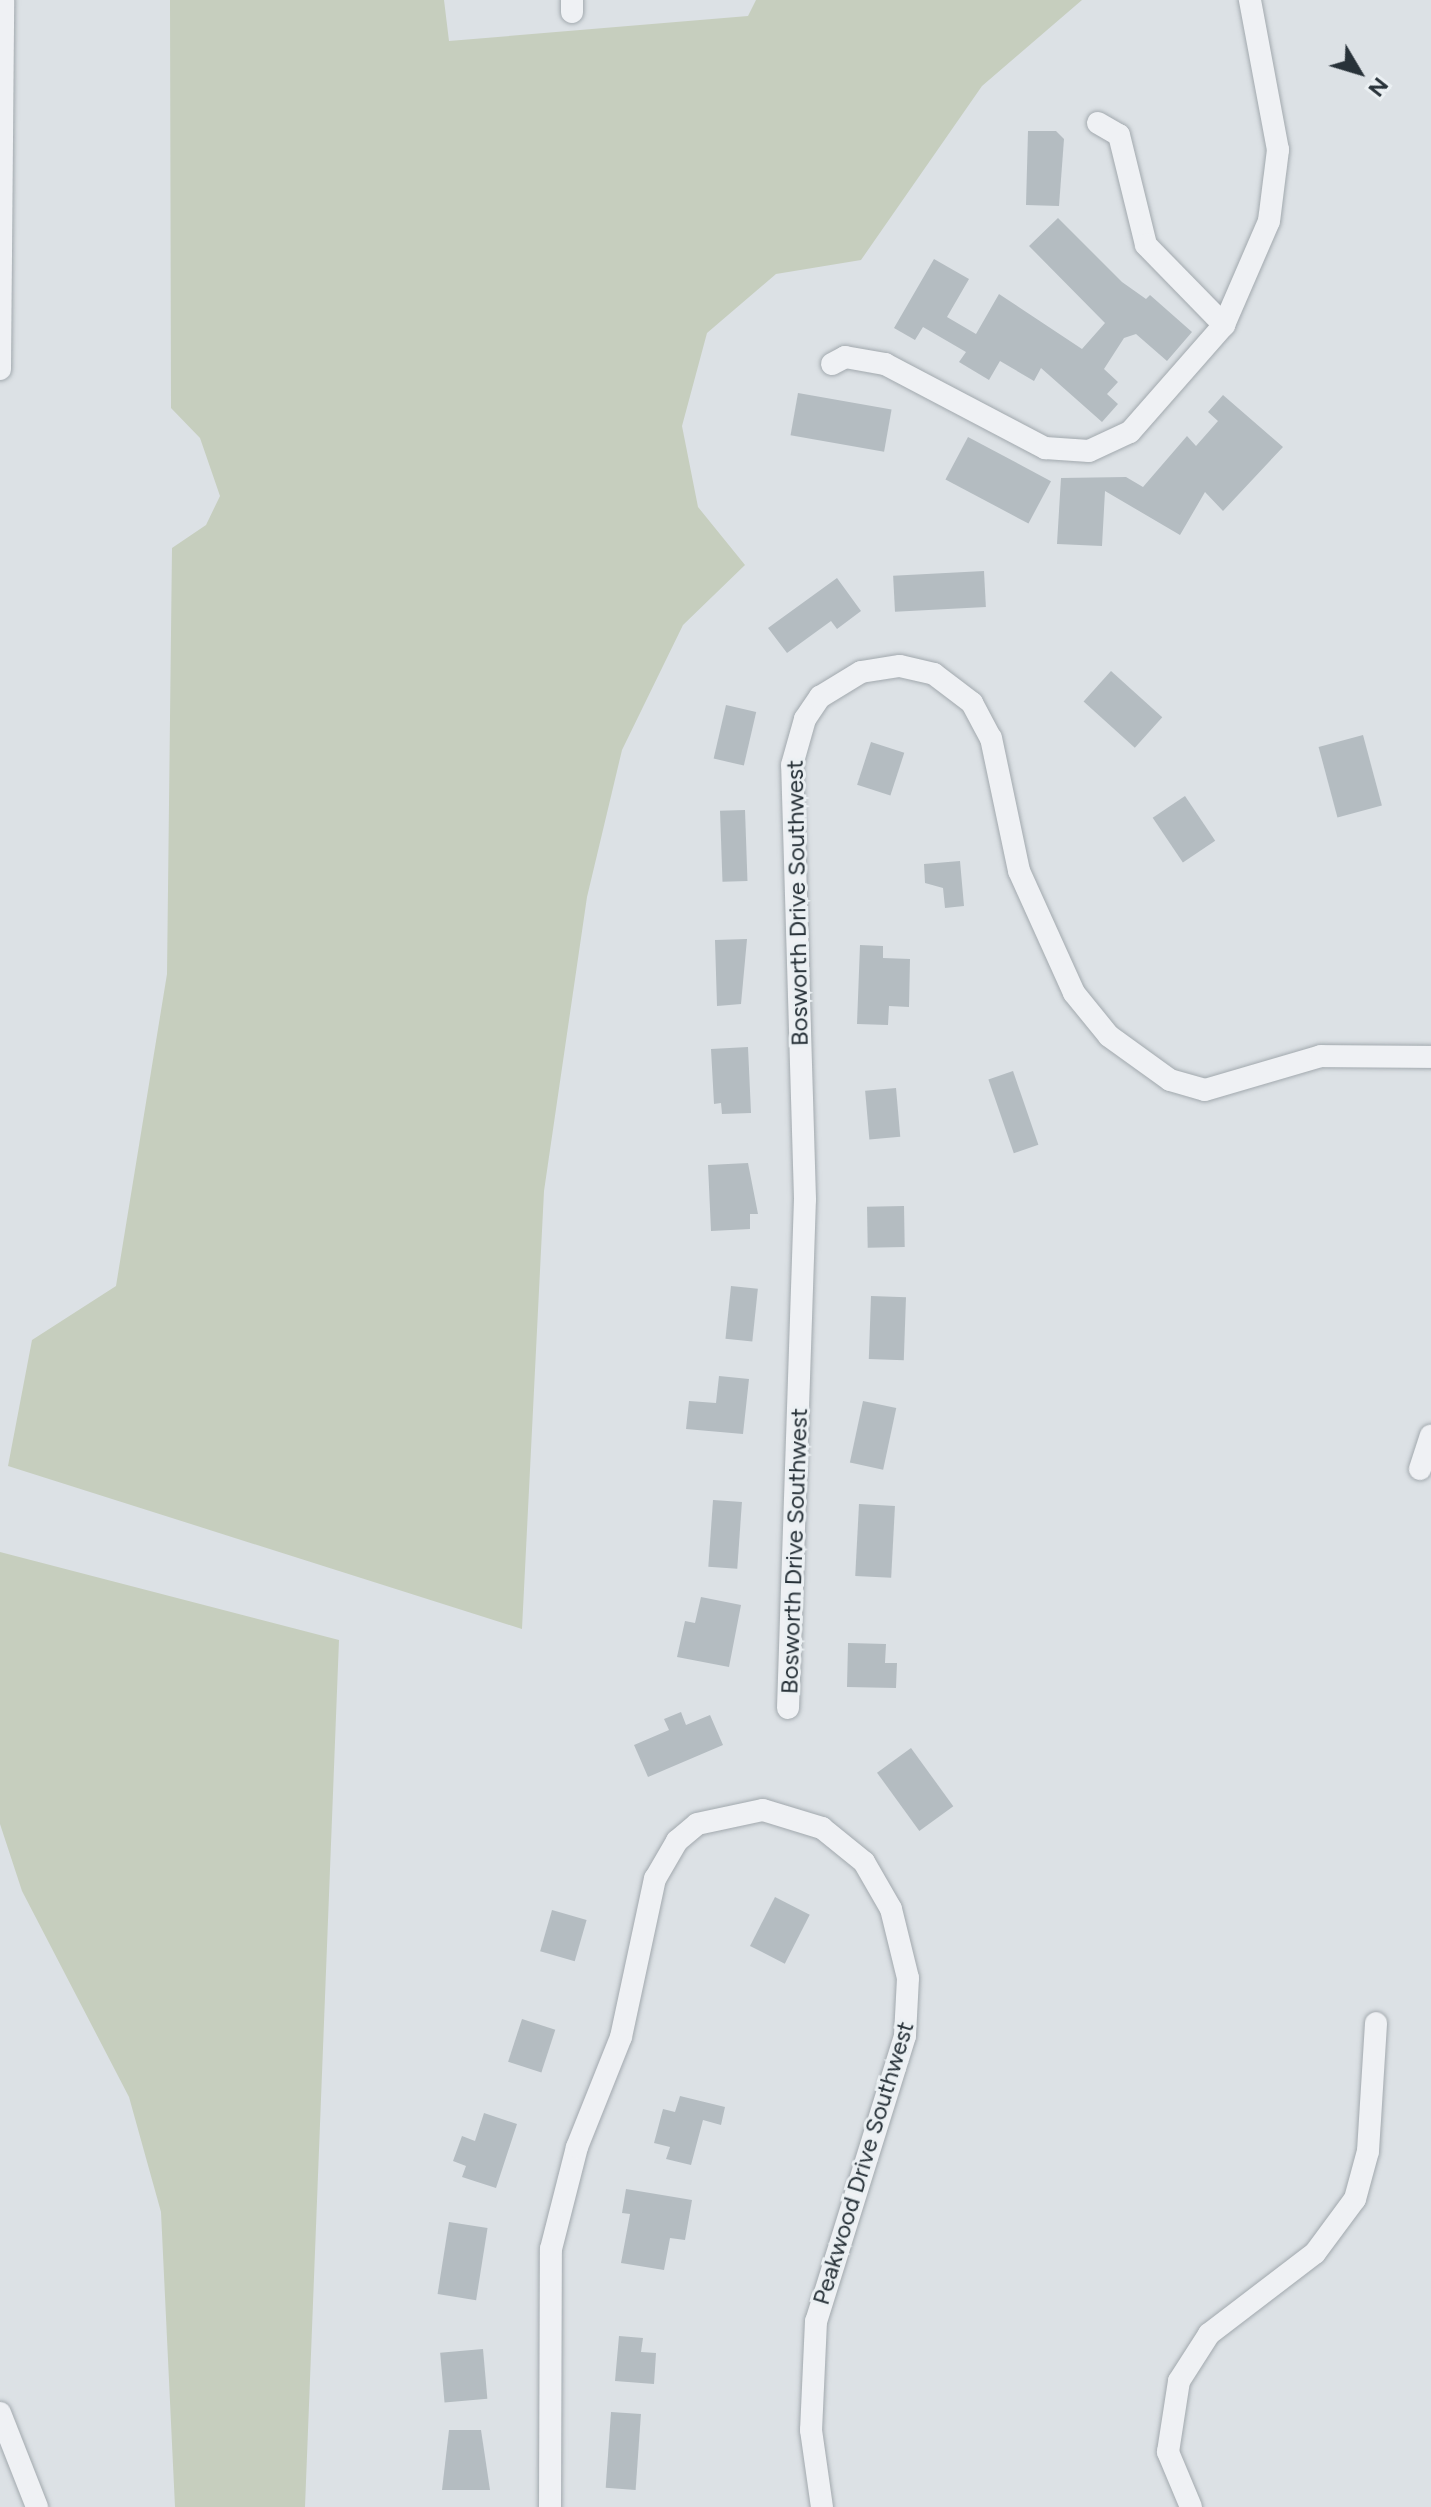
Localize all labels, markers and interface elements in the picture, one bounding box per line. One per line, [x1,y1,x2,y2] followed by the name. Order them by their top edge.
[1319,32,1399,112] north arrow
[1362,72,1394,102] text: N
[780,760,814,1046] street label: Bosworth Drive Southwest
[775,1407,813,1695] street label: Bosworth Drive Southwest
[806,2018,920,2308] street label: Peakwood Drive Southwest

